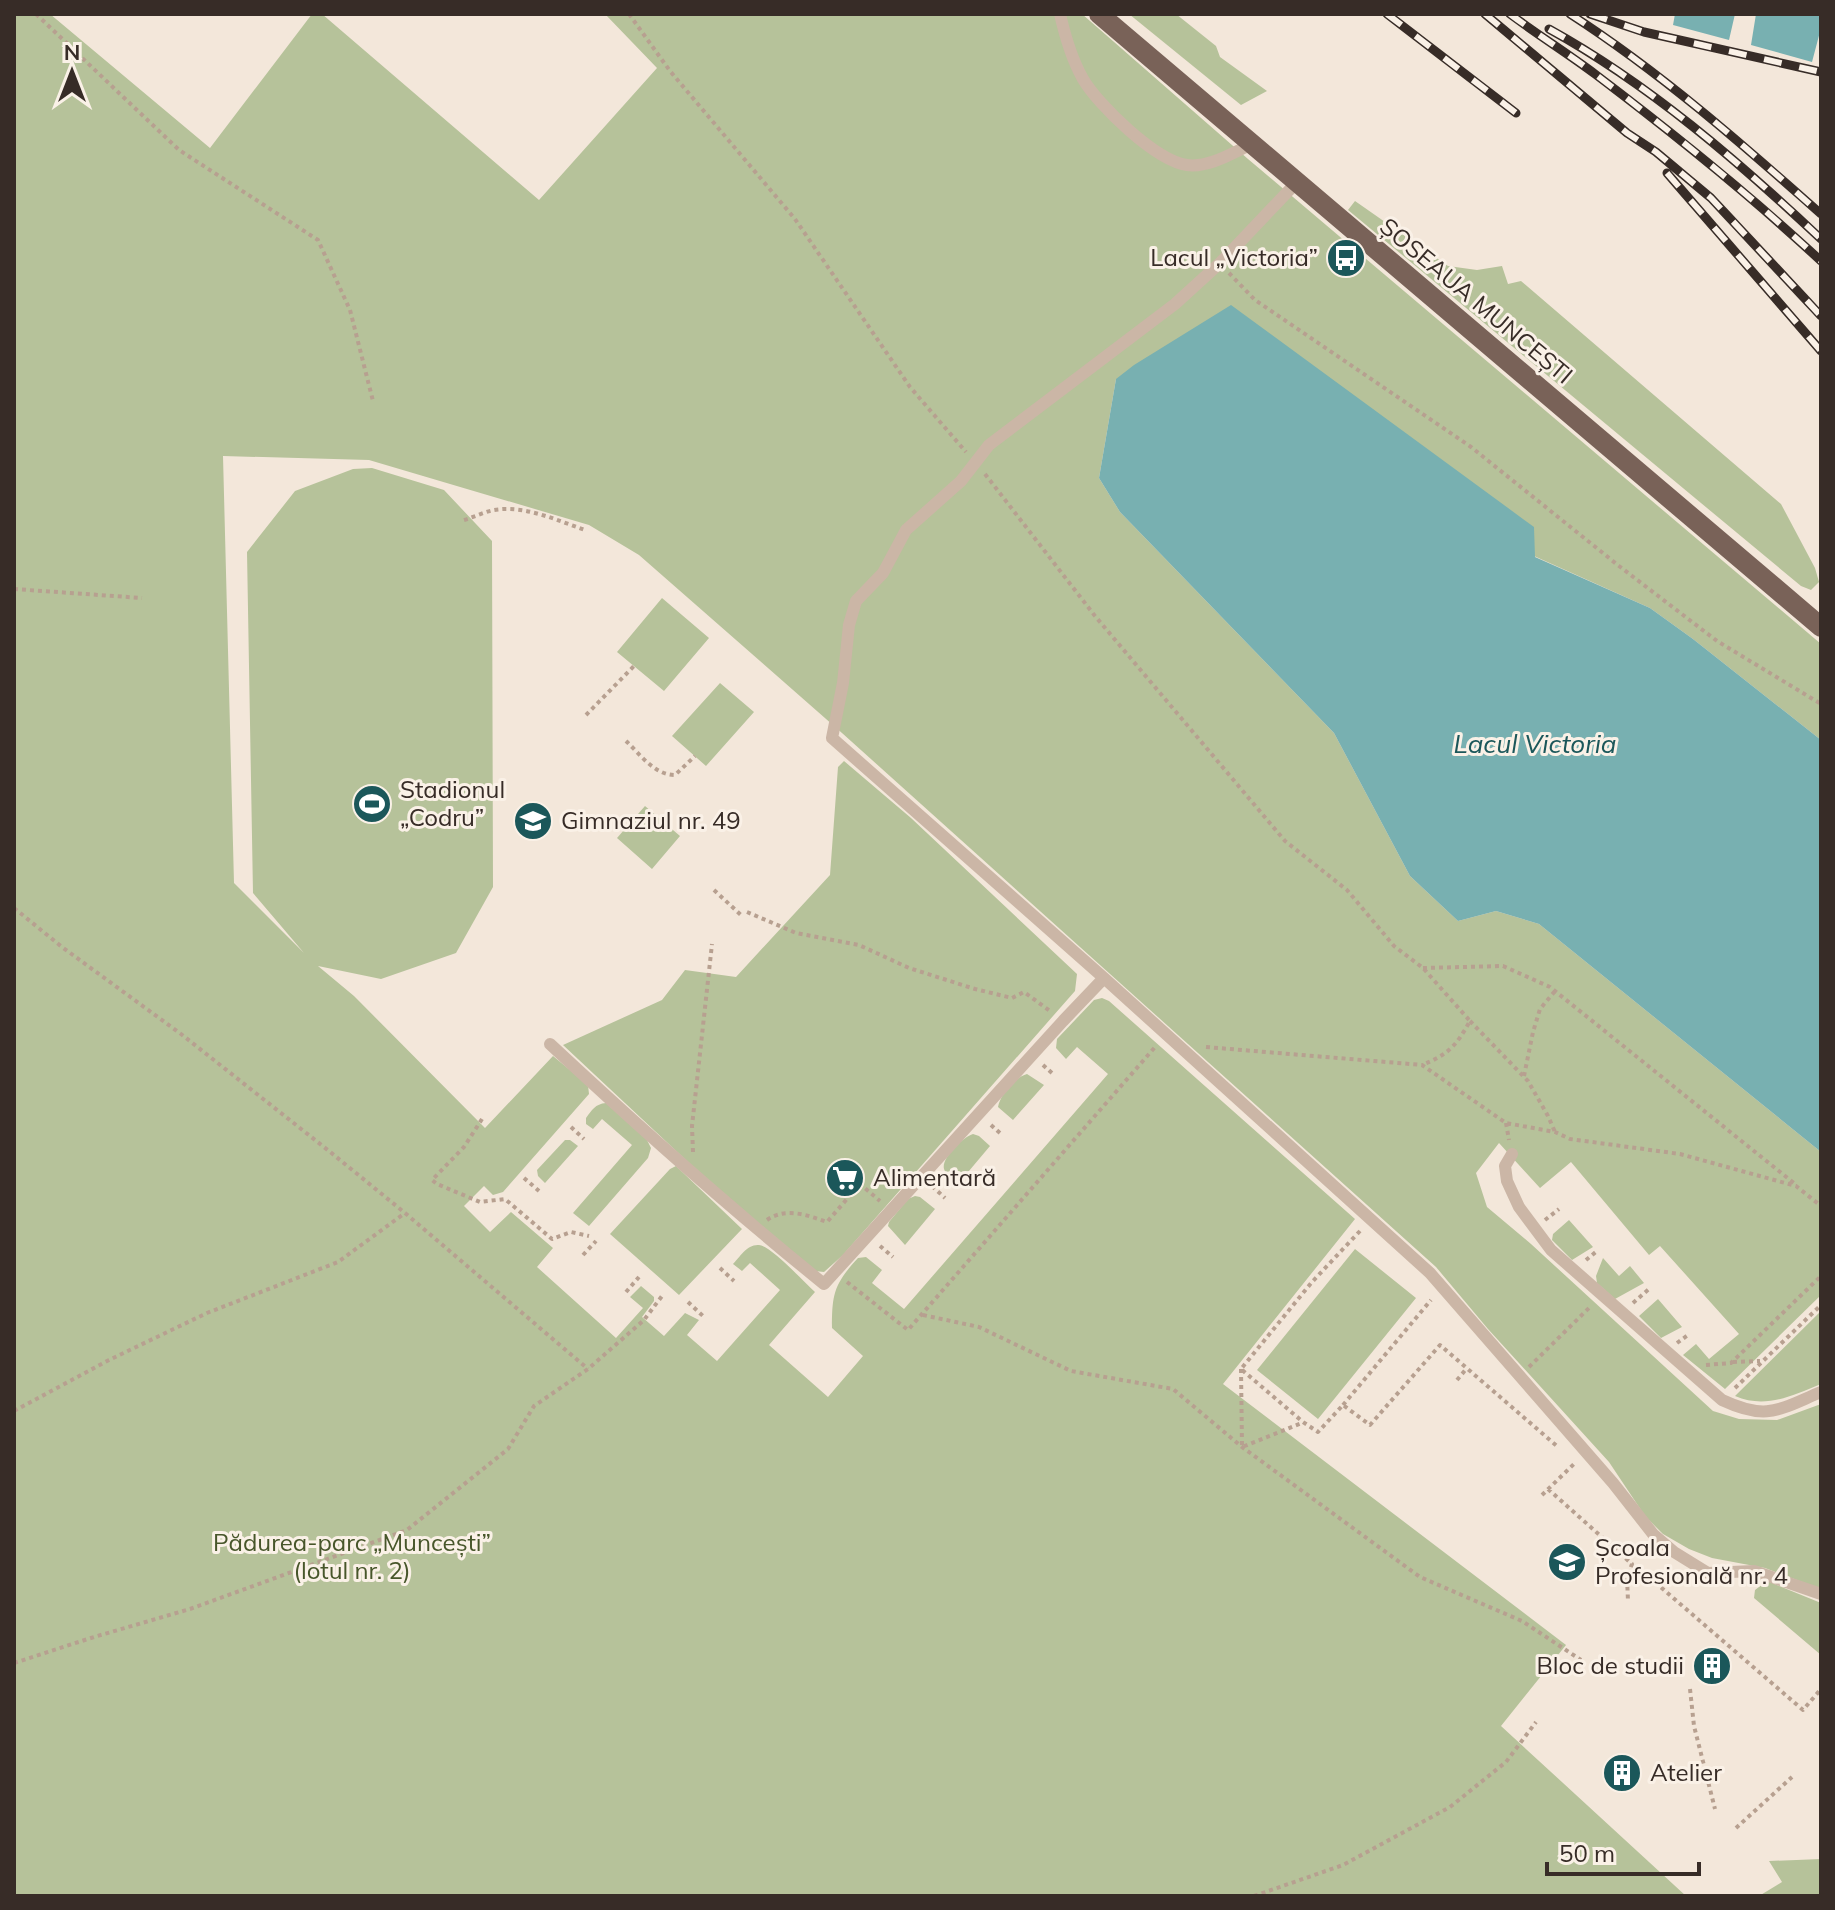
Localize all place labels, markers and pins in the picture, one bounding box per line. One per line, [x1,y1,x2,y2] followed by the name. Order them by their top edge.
[1325,237,1367,279] bus stop icon: Lacul „Victoria”
[1150,242,1318,272] place label: Lacul „Victoria”
[400,774,505,832] place label: Stadionul „Codru”
[351,783,393,825] sports icon: Stadionul „Codru”
[512,800,554,842] school or university icon: Gimnaziul nr. 49
[561,805,741,835] place label: Gimnaziul nr. 49
[824,1157,866,1199] supermarket icon: Alimentară
[873,1162,996,1192] place label: Alimentară
[1595,1532,1788,1590] place label: Școala Profesională nr. 4
[1546,1541,1588,1583] school or university icon: Școala Profesională nr. 4
[1691,1645,1733,1687] building icon: Bloc de studii
[1537,1650,1684,1680] place label: Bloc de studii
[1601,1752,1643,1794] building icon: Atelier
[1650,1757,1722,1787] place label: Atelier

